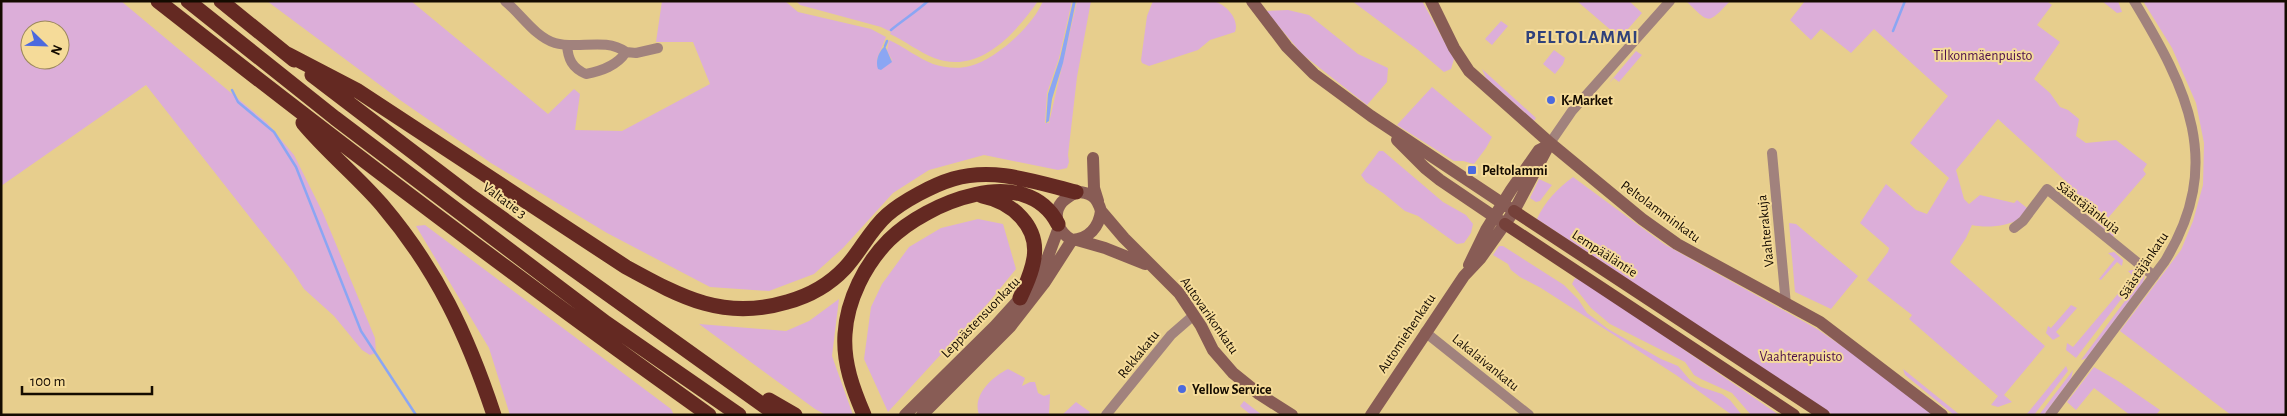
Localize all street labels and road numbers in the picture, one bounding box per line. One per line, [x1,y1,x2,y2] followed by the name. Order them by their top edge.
[1618,178,1703,245] street label: Peltolamminkatu
[2054,179,2123,237] street label: Säästäjänkuja
[480,180,529,221] street label: Valtatie 3
[1755,194,1777,268] street label: Vaahterakuja
[1569,228,1640,280] street label: Lempääläntie
[2117,230,2171,301] street label: Säästäjänkatu
[939,275,1023,361] street label: Leppästensuonkatu
[1178,275,1241,357] street label: Autovarikonkatu
[1375,291,1438,376] street label: Automiehenkatu
[1115,328,1162,381] street label: Rekkakatu
[1449,332,1521,394] street label: Lakalaivankatu

